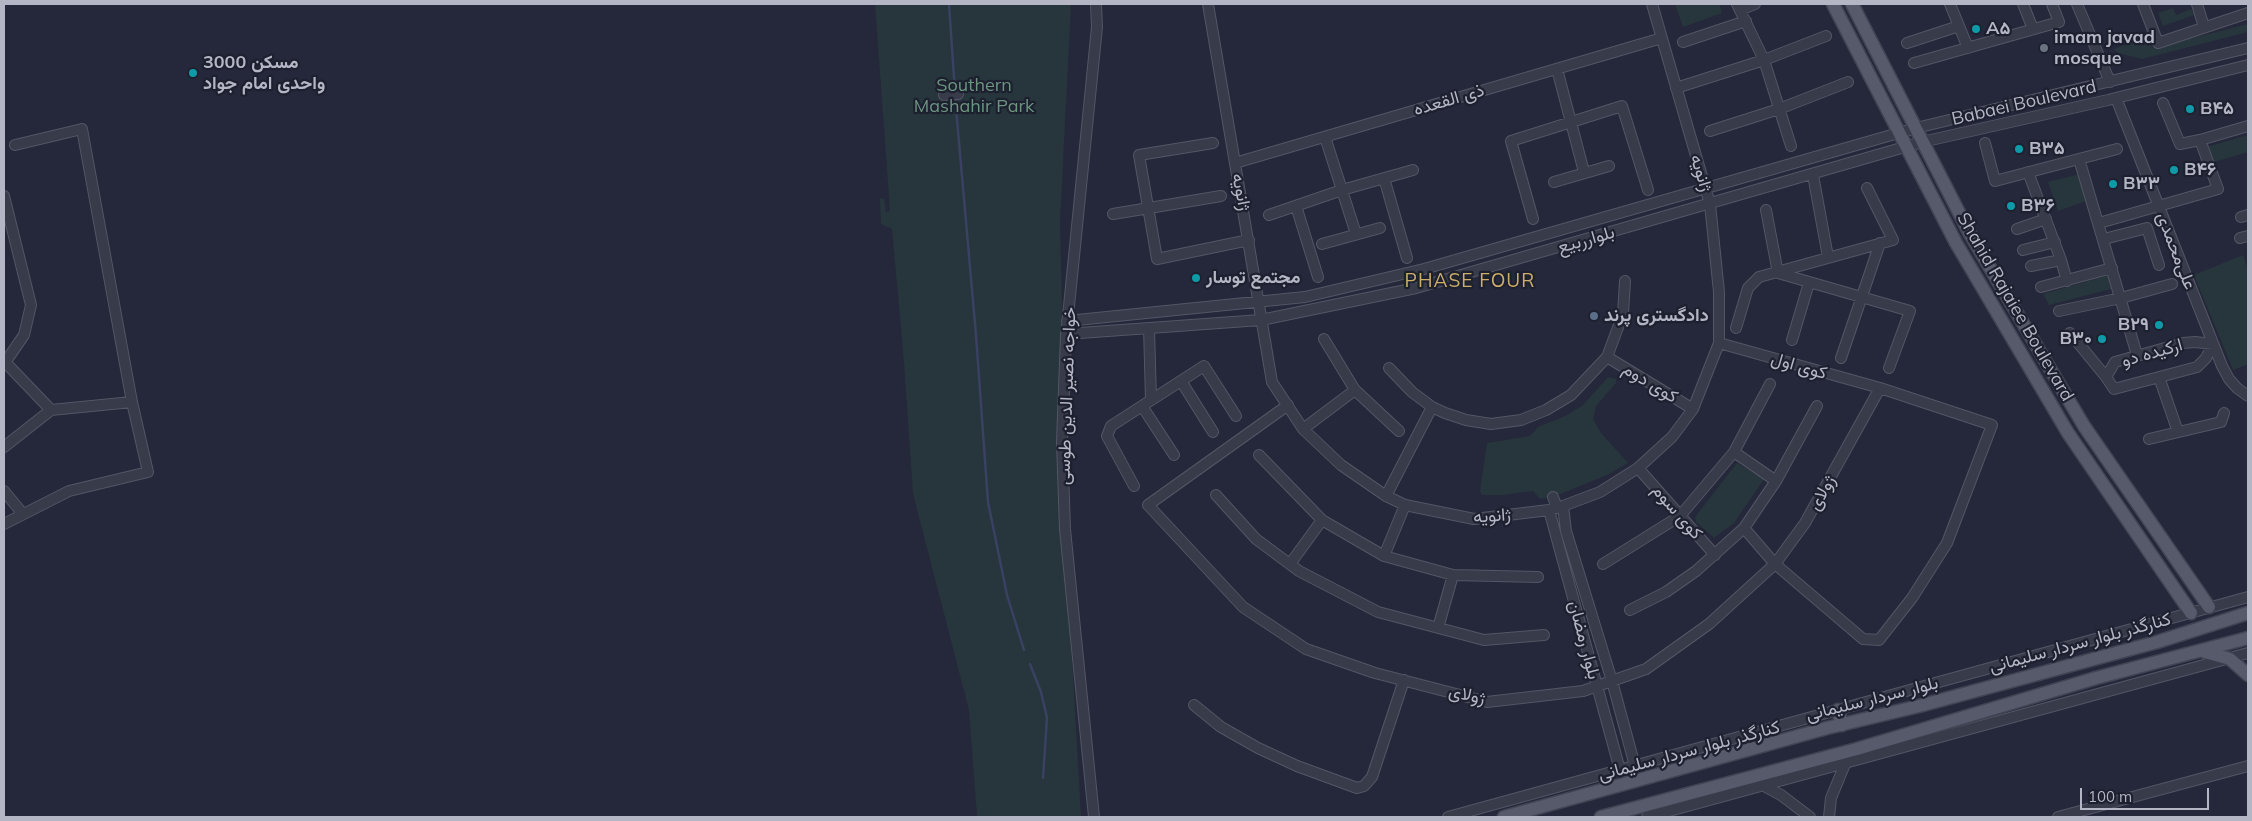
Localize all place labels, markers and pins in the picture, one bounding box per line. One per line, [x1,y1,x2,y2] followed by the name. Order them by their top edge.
[1986,18,2010,40] place label: A۵
[1970,23,1982,35] marker: A۵
[2054,27,2155,70] place label: imam javad mosque
[2038,42,2050,54] marker: imam javad mosque
[203,52,325,94] place label: مسکن 3000 واحدی امام جواد
[187,67,199,79] marker: مسکن 3000 واحدی امام جواد
[2200,98,2234,120] place label: B۴۵
[2184,103,2196,115] marker: B۴۵
[2029,138,2065,160] place label: B۳۵
[2013,143,2025,155] marker: B۳۵
[2184,159,2216,181] place label: B۴۶
[2168,164,2180,176] marker: B۴۶
[2123,173,2160,195] place label: B۳۳
[2107,178,2119,190] marker: B۳۳
[2021,195,2055,217] place label: B۳۶
[2005,200,2017,212] marker: B۳۶
[1206,267,1300,289] place label: مجتمع توسار
[1190,272,1202,284] marker: مجتمع توسار
[1604,305,1709,327] place label: دادگستری پرند
[1588,310,1600,322] marker: دادگستری پرند
[2118,314,2149,336] place label: B۲۹
[2153,319,2165,331] marker: B۲۹
[2059,328,2092,350] place label: B۳۰
[2096,333,2108,345] marker: B۳۰

